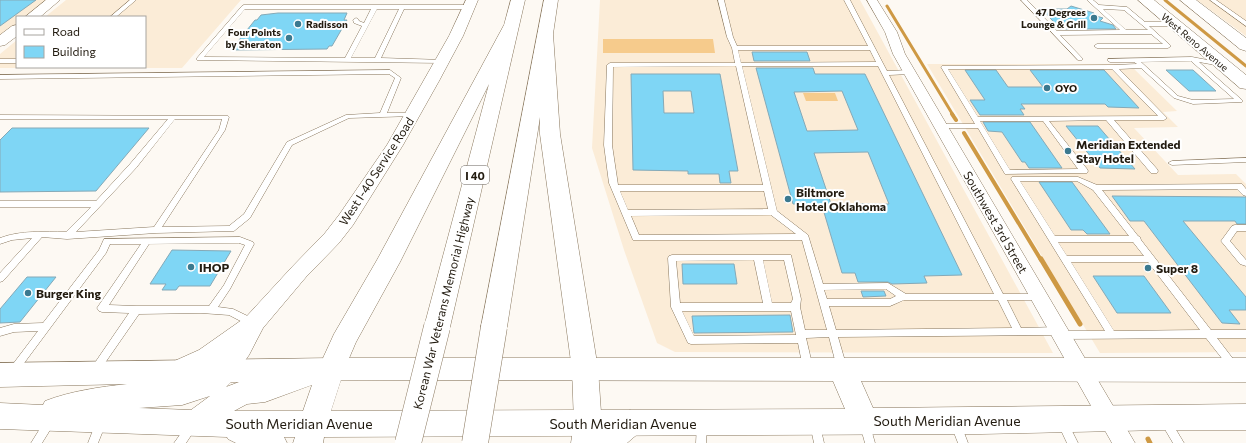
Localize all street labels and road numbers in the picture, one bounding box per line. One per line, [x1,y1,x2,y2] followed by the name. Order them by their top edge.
[1159,10,1231,74] street label: West Reno Avenue
[336,114,416,228] street label: West I-40 Service Road
[461,166,489,184] road number: I 40
[961,168,1031,276] street label: Southwest 3rd Street
[410,195,476,411] street label: Korean War Veterans Memorial Highway
[873,412,1021,429] street label: South Meridian Avenue
[225,415,373,432] street label: South Meridian Avenue
[549,415,697,432] street label: South Meridian Avenue

